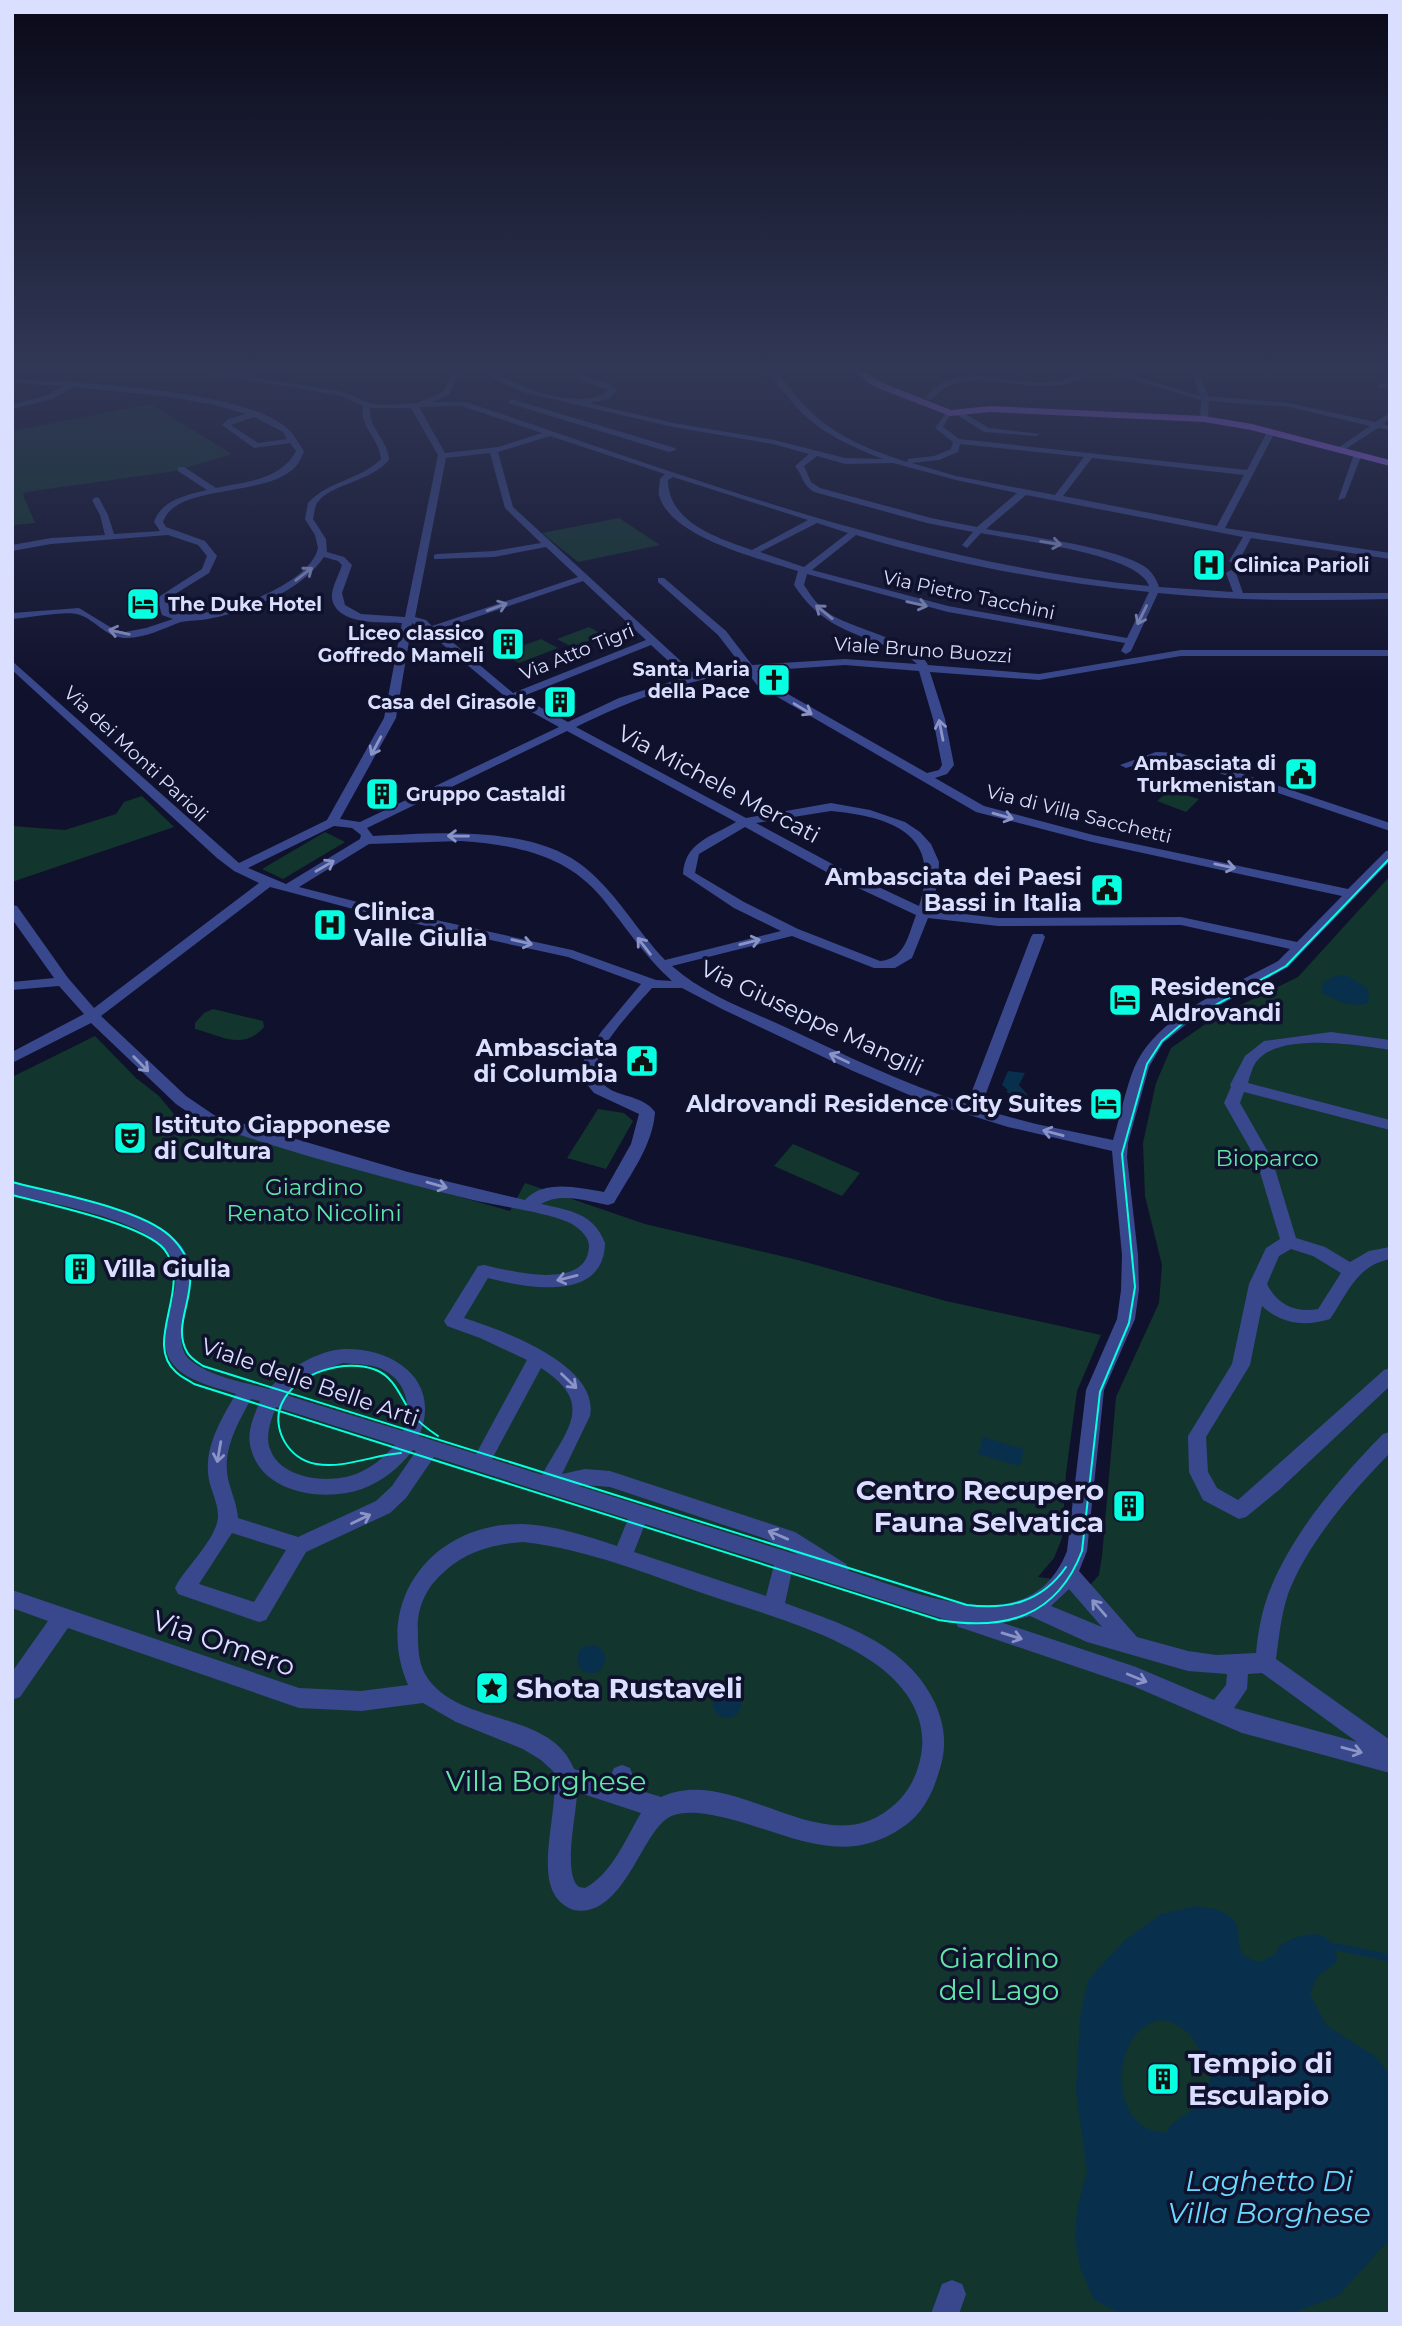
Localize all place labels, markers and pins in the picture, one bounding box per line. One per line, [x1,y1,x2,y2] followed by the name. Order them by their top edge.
[1190,546,1228,584] hospital icon: Clinica Parioli
[1234,554,1369,577] place label: Clinica Parioli
[124,585,162,623] hotel icon: The Duke Hotel
[168,593,322,616] place label: The Duke Hotel
[318,622,484,667] place label: Liceo classico Goffredo Mameli
[489,625,527,663] building icon: Liceo classico Goffredo Mameli
[633,658,750,703] place label: Santa Maria della Pace
[755,661,793,699] church icon: Santa Maria della Pace
[541,683,579,721] building icon: Casa del Girasole
[367,691,536,714] place label: Casa del Girasole
[1133,752,1276,797] place label: Ambasciata di Turkmenistan
[1282,755,1320,793] public building icon: Ambasciata di Turkmenistan
[363,775,401,813] building icon: Gruppo Castaldi
[406,783,566,806] place label: Gruppo Castaldi
[824,863,1082,917] place label: Ambasciata dei Paesi Bassi in Italia
[1088,871,1126,909] public building icon: Ambasciata dei Paesi Bassi in Italia
[353,898,487,952] place label: Clinica Valle Giulia
[311,906,349,944] hospital icon: Clinica Valle Giulia
[1149,973,1281,1027] place label: Residence Aldrovandi
[1106,981,1144,1019] hotel icon: Residence Aldrovandi
[474,1034,618,1088] place label: Ambasciata di Columbia
[623,1042,661,1080] public building icon: Ambasciata di Columbia
[1087,1085,1125,1123] hotel icon: Aldrovandi Residence City Suites
[685,1090,1082,1118] place label: Aldrovandi Residence City Suites
[154,1111,391,1165] place label: Istituto Giapponese di Cultura
[111,1119,149,1157] theatre icon: Istituto Giapponese di Cultura
[61,1250,99,1288] building icon: Villa Giulia
[103,1255,231,1283] place label: Villa Giulia
[856,1473,1104,1539] place label: Centro Recupero Fauna Selvatica
[1110,1487,1148,1525] building icon: Centro Recupero Fauna Selvatica
[473,1669,511,1707] place icon: Shota Rustaveli
[516,1671,743,1705] place label: Shota Rustaveli
[1188,2046,1333,2112] place label: Tempio di Esculapio
[1144,2060,1182,2098] building icon: Tempio di Esculapio

